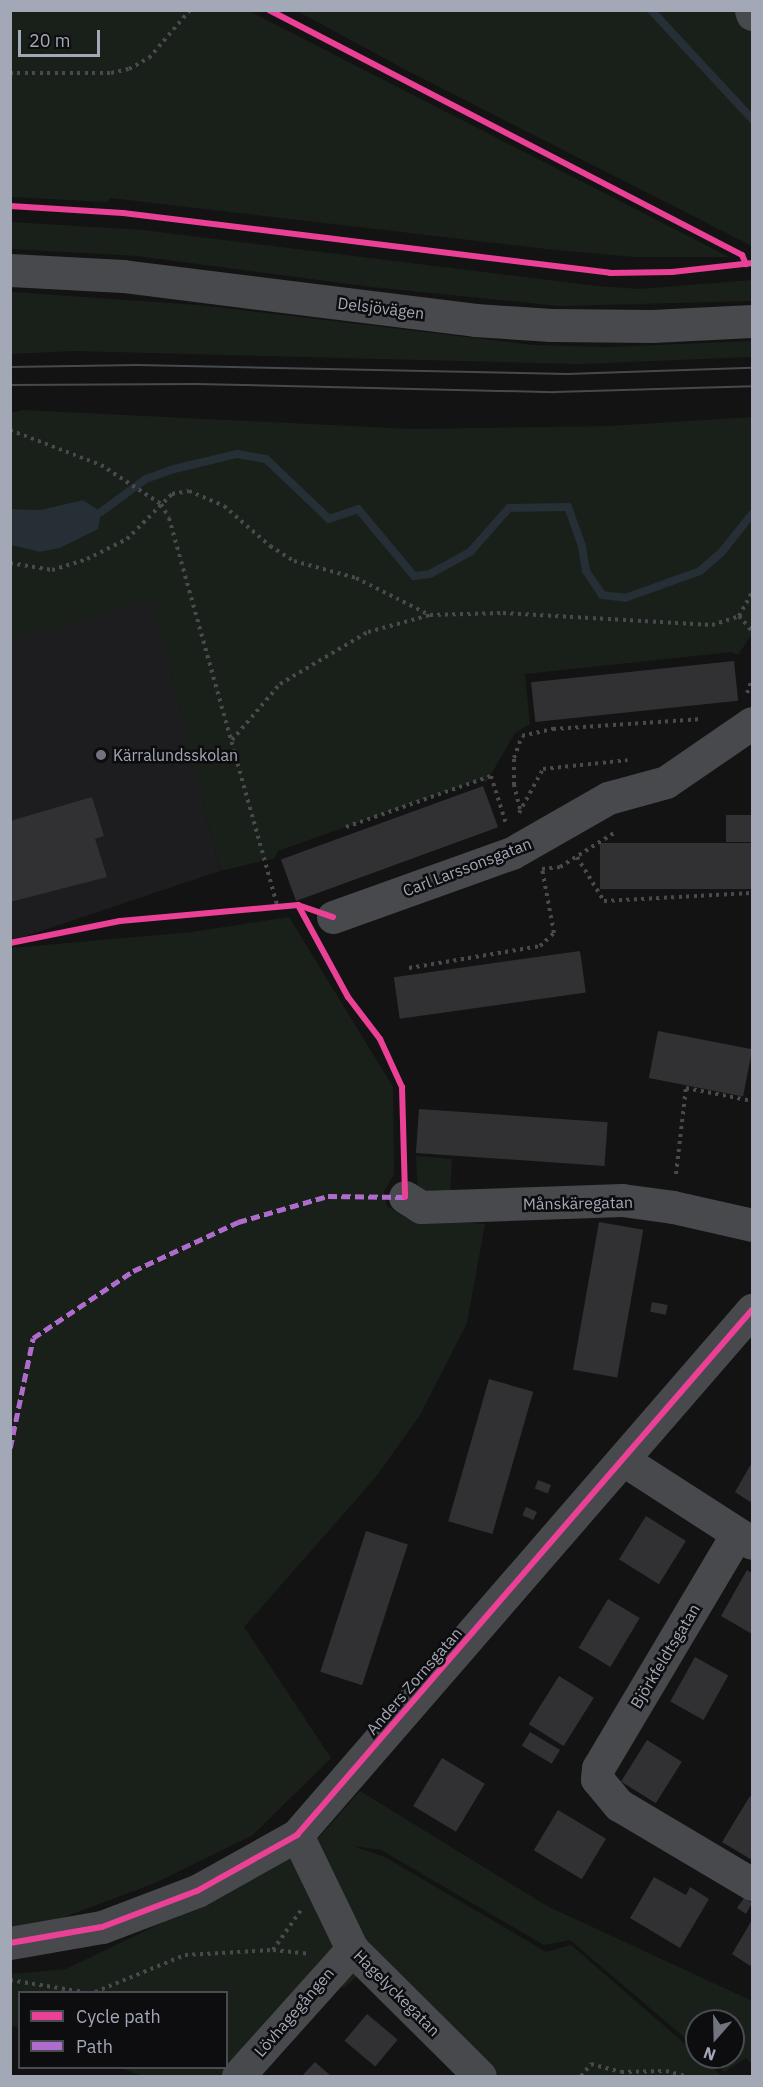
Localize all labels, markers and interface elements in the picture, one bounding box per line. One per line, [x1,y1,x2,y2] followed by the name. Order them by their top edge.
[21,18,104,56] scale bar
[29,29,71,52] text: 20 m
[337,293,425,323] street label: Delsjövägen
[113,745,238,765] place label: Kärralundsskolan
[94,748,108,762] marker: Kärralundsskolan
[400,834,534,900] street label: Carl Larssonsgatan
[523,1192,633,1214] street label: Månskäregatan
[626,1600,704,1712] street label: Björkfeldtsgatan
[362,1623,466,1739] street label: Anders Zornsgatan
[350,1946,444,2040] street label: Hagelyckegatan
[250,1964,338,2060] street label: Lövhagegången
[18,1991,228,2069] legend
[76,2005,161,2028] text: Cycle path
[685,2009,745,2069] north arrow
[76,2035,113,2058] text: Path
[701,2043,718,2065] text: N

